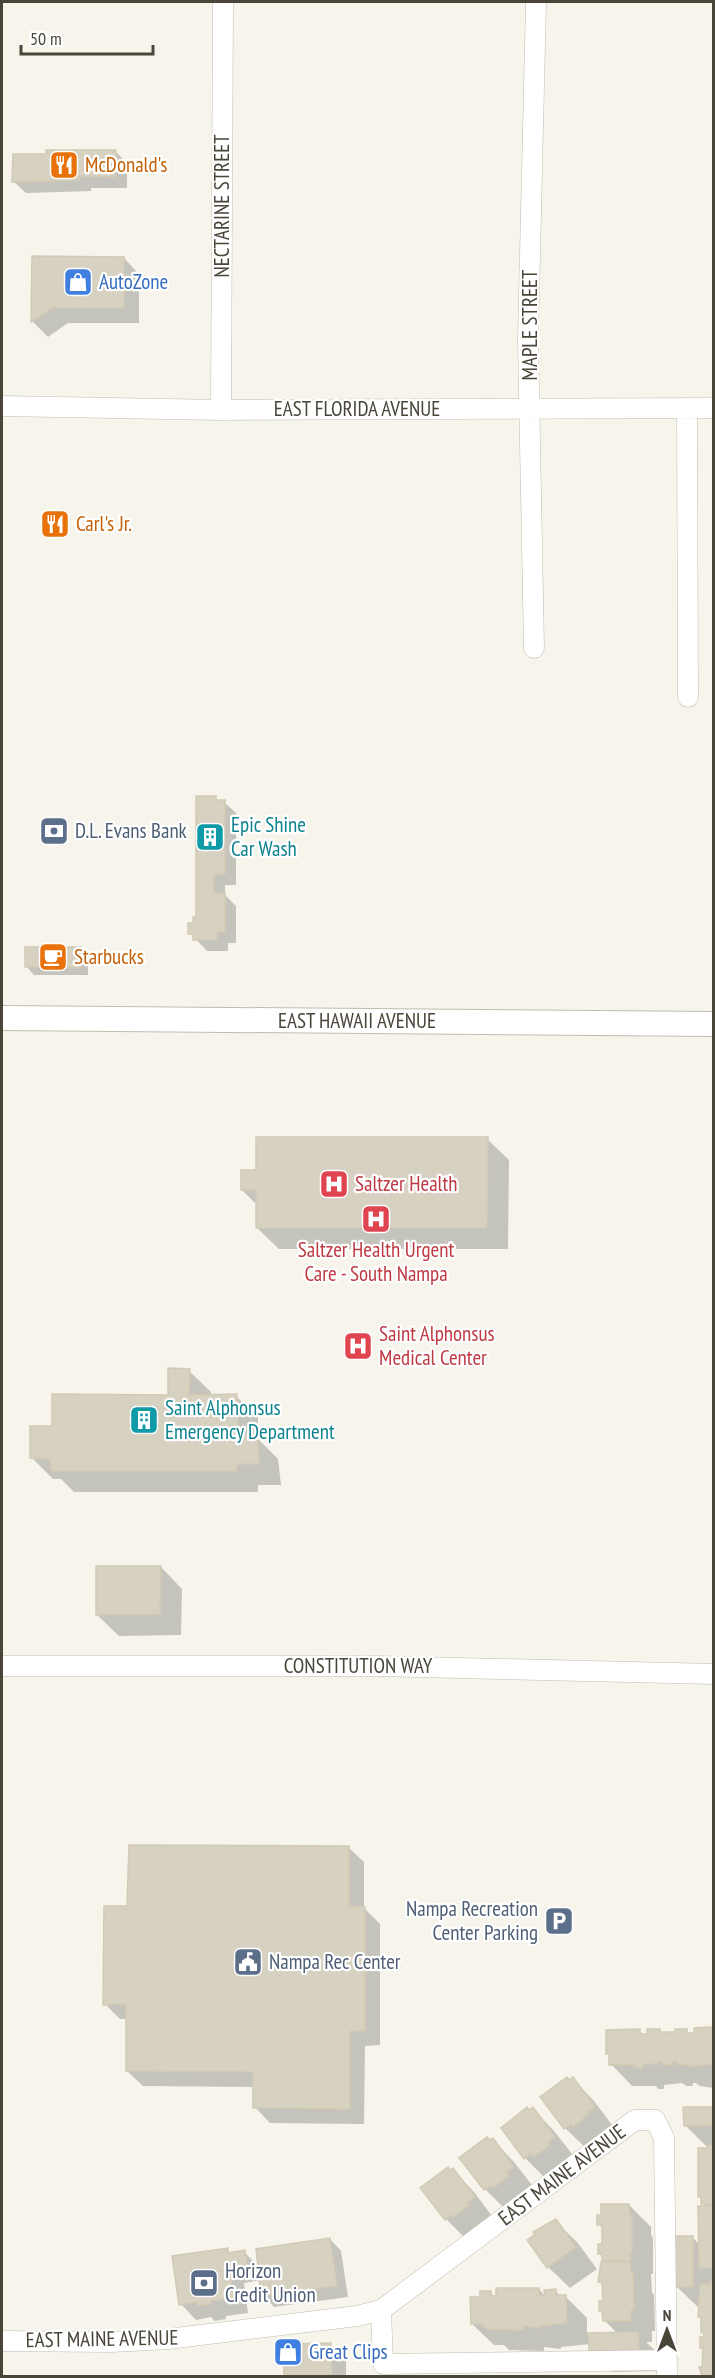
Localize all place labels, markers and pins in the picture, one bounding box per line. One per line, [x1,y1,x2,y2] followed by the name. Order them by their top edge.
[48,149,80,181] restaurant icon: McDonald's
[85,151,167,178] place label: McDonald's
[62,266,94,298] shop icon: AutoZone
[99,268,168,295] place label: AutoZone
[39,508,71,540] restaurant icon: Carl's Jr.
[76,510,132,537] place label: Carl's Jr.
[231,811,306,862] place label: Epic Shine Car Wash
[38,815,70,847] bank icon: D.L. Evans Bank
[75,817,187,844] place label: D.L. Evans Bank
[194,821,226,853] building icon: Epic Shine Car Wash
[37,941,69,973] cafe icon: Starbucks
[74,943,144,970] place label: Starbucks
[318,1168,350,1200] hospital icon: Saltzer Health
[355,1170,457,1197] place label: Saltzer Health
[360,1203,392,1235] hospital icon: Saltzer Health Urgent Care - South Nampa
[298,1236,454,1287] place label: Saltzer Health Urgent Care - South Nampa
[379,1320,495,1371] place label: Saint Alphonsus Medical Center
[342,1330,374,1362] hospital icon: Saint Alphonsus Medical Center
[165,1394,335,1445] place label: Saint Alphonsus Emergency Department
[128,1404,160,1436] building icon: Saint Alphonsus Emergency Department
[406,1895,538,1946] place label: Nampa Recreation Center Parking
[543,1905,575,1937] parking icon: Nampa Recreation Center Parking
[232,1946,264,1978] public building icon: Nampa Rec Center
[269,1948,401,1975] place label: Nampa Rec Center
[225,2257,316,2308] place label: Horizon Credit Union
[188,2267,220,2299] bank icon: Horizon Credit Union
[272,2336,304,2368] shop icon: Great Clips
[309,2338,388,2365] place label: Great Clips

